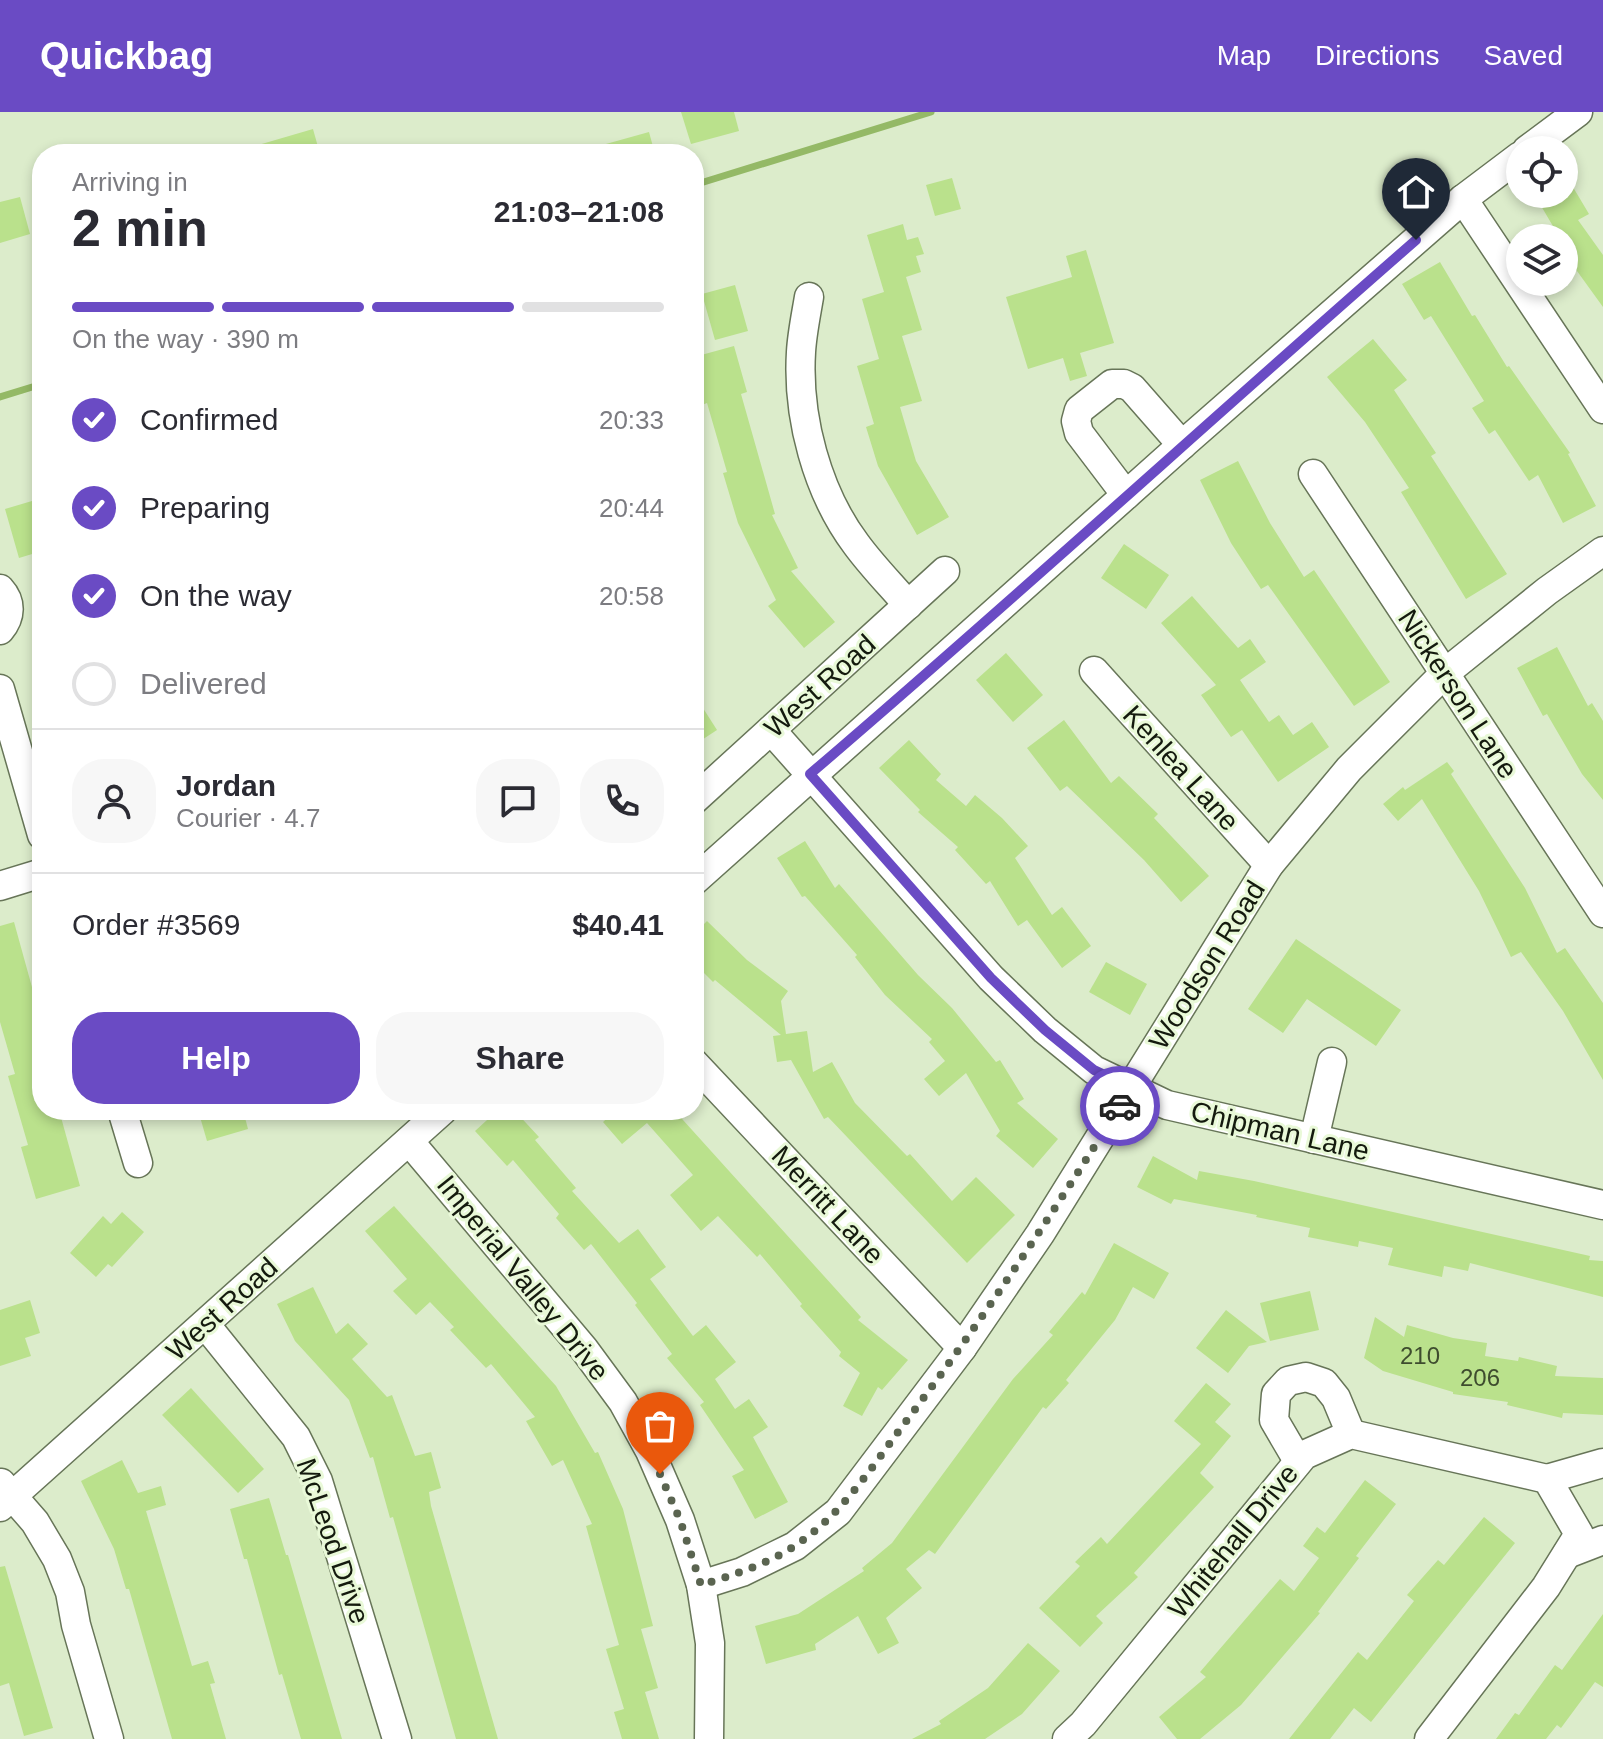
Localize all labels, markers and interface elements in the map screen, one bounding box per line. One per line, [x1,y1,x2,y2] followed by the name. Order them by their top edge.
[40,35,213,77] text: Quickbag
[1217,40,1271,71] text: Map
[1315,40,1440,71] text: Directions
[1484,40,1563,71] text: Saved
[1506,136,1578,296] map controls
[1506,136,1578,208] button: locate
[1382,158,1450,240] pin
[72,167,188,197] text: Arriving in
[1394,170,1438,214] icon: home
[494,195,664,228] text: 21:03–21:08
[72,199,208,257] text: 2 min
[1506,224,1578,296] button: layers
[72,324,299,354] text: On the way · 390 m
[72,398,116,442] icon: check
[140,403,278,436] text: Confirmed
[599,405,664,435] text: 20:33
[72,486,116,530] icon: check
[140,491,270,524] text: Preparing
[599,493,664,523] text: 20:44
[72,574,116,618] icon: check
[140,579,292,612] text: On the way
[599,581,664,611] text: 20:58
[1392,604,1524,784] street label: Nickerson Lane
[758,628,882,744] street label: West Road
[140,667,267,700] text: Delivered
[1117,699,1245,837] street label: Kenlea Lane
[72,759,156,843] button: person
[476,759,560,843] button: chat
[580,759,664,843] button: phone
[176,769,276,802] text: Jordan
[176,803,321,833] text: Courier · 4.7
[1143,875,1271,1055] street label: Woodson Road
[72,908,240,941] text: Order #3569
[572,908,664,941] text: $40.41
[72,1012,360,1104] button: Help
[376,1012,664,1104] button: Share
[1080,1066,1160,1146] courier
[1098,1084,1142,1128] icon: car
[1188,1095,1372,1167] street label: Chipman Lane
[766,1140,890,1270] street label: Merritt Lane
[431,1169,615,1387] street label: Imperial Valley Drive
[160,1251,284,1367] street label: West Road
[1400,1342,1440,1369] house number: 210
[1460,1364,1500,1391] house number: 206
[626,1392,694,1474] pin
[638,1404,682,1448] icon: bag
[290,1454,376,1628] street label: McLeod Drive
[1162,1458,1304,1624] street label: Whitehall Drive

